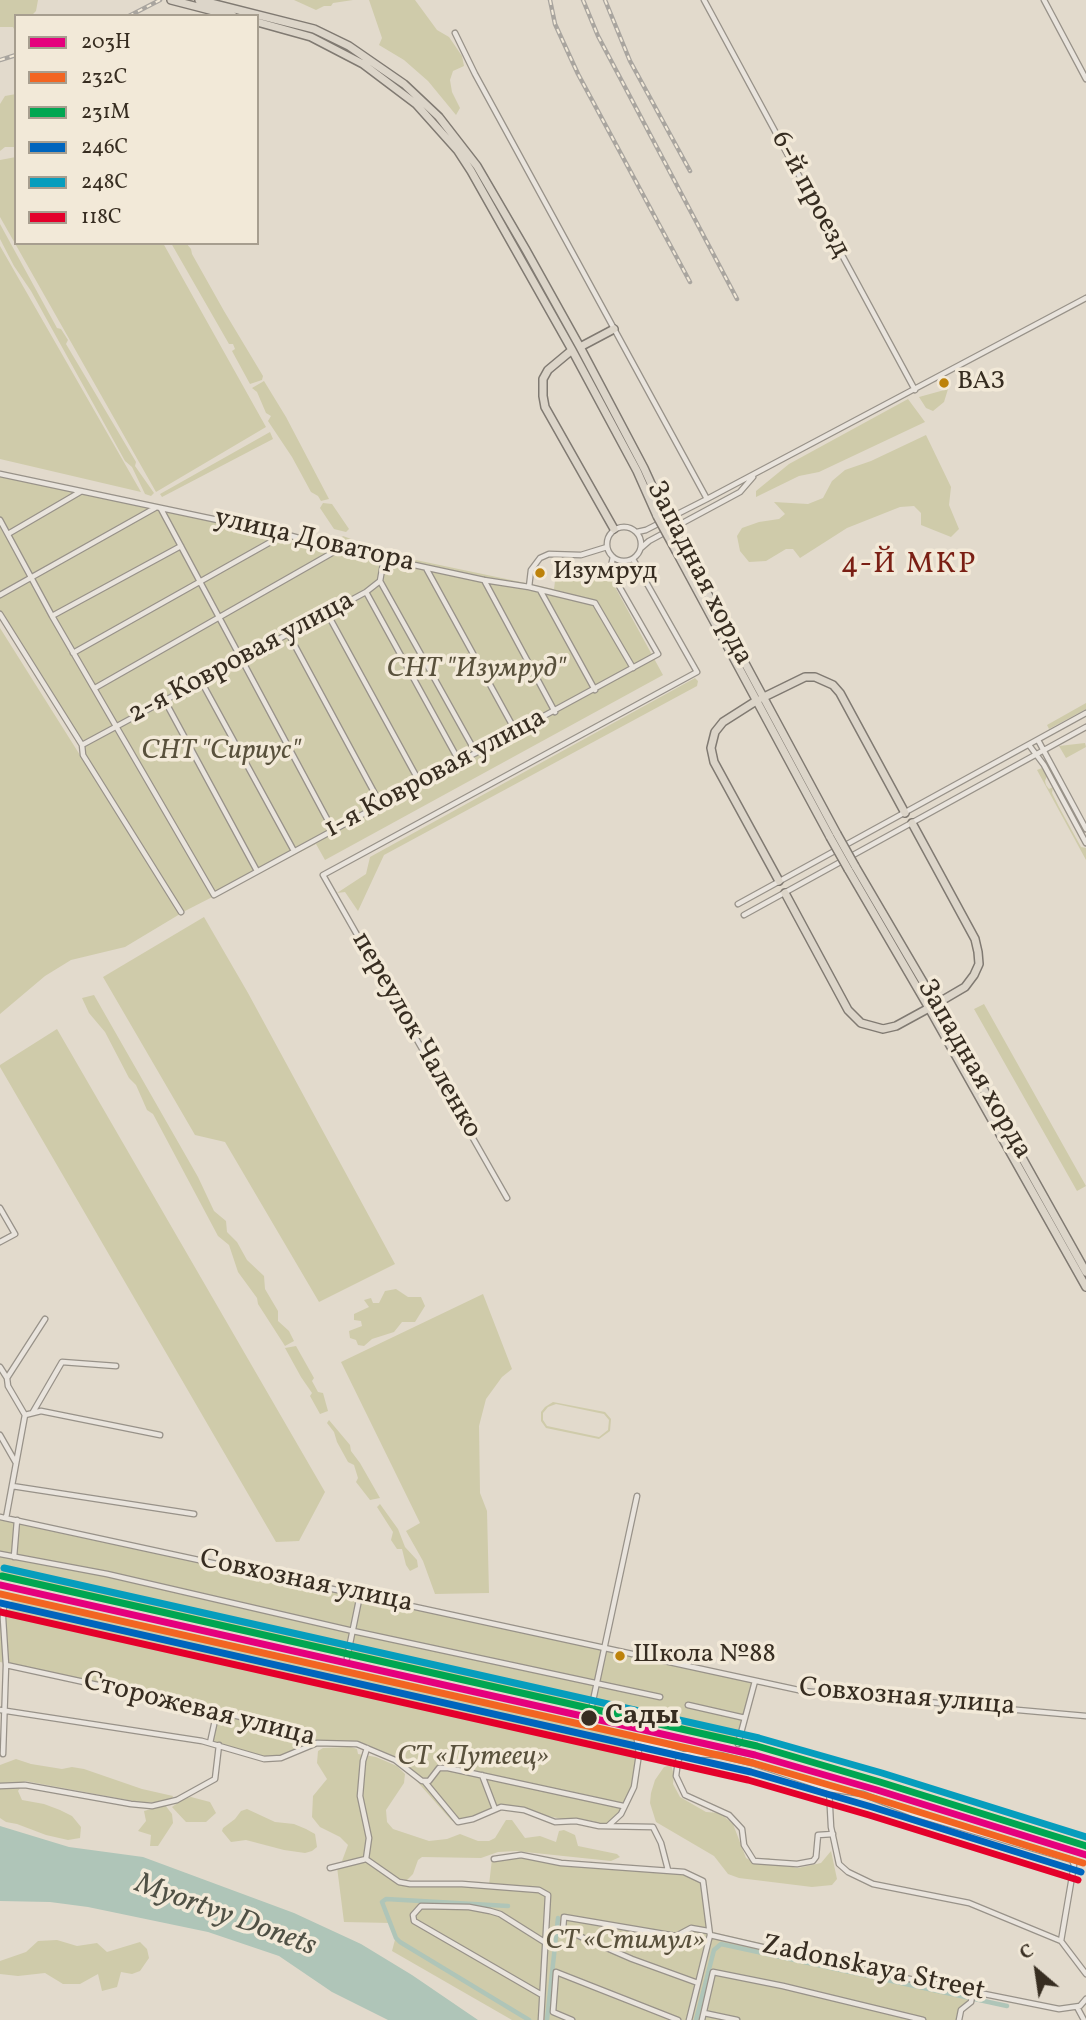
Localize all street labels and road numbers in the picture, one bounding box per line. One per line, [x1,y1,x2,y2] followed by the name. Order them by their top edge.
[762,126,856,264] street label: 6-й проезд
[637,476,759,672] street label: Западная хорда
[211,503,417,581] street label: улица Доватора
[123,585,361,733] street label: 2-я Ковровая улица
[319,702,553,848] street label: 1-я Ковровая улица
[342,927,488,1145] street label: переулок Чаленко
[908,974,1038,1166] street label: Западная хорда
[196,1544,416,1622] street label: Совхозная улица
[79,1666,319,1756] street label: Сторожевая улица
[797,1673,1017,1725] street label: Совхозная улица
[758,1930,988,2010] street label: Zadonskaya Street

